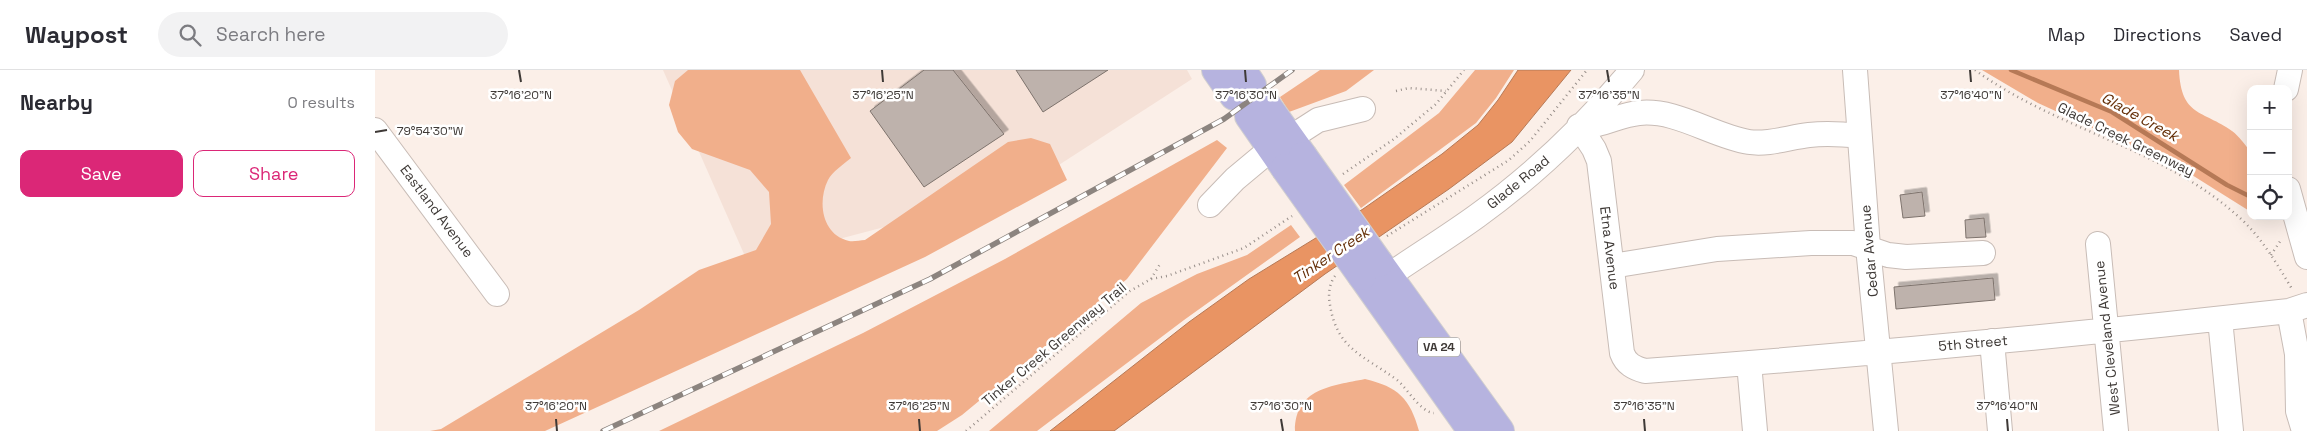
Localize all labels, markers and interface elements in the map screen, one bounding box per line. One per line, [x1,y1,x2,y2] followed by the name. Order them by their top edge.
[158,12,508,57] search box
[25,19,128,50] text: Waypost
[176,21,204,49] icon: search
[216,22,326,47] text: Search here
[2048,23,2085,46] text: Map
[2113,23,2202,46] text: Directions
[2230,23,2282,46] text: Saved
[2247,85,2292,220] map controls
[2247,85,2292,130] button: +
[490,87,552,103] text: 37°16'20"N
[852,87,914,103] text: 37°16'25"N
[1215,87,1277,103] text: 37°16'30"N
[1578,87,1640,103] text: 37°16'35"N
[1940,87,2002,103] text: 37°16'40"N
[2098,88,2184,146] water label: Glade Creek
[20,89,93,116] text: Nearby
[287,92,355,113] text: 0 results
[2055,98,2197,180] street label: Glade Creek Greenway
[397,123,464,139] text: 79°54'30"W
[2247,130,2292,175] button: −
[20,150,183,197] button: Save
[193,150,355,197] button: Share
[1483,151,1553,213] street label: Glade Road
[396,161,478,261] street label: Eastland Avenue
[2247,175,2292,220] button: locate
[1856,204,1882,298] street label: Cedar Avenue
[1596,205,1624,291] street label: Etna Avenue
[1289,221,1374,287] water label: Tinker Creek
[2090,260,2124,416] street label: West Cleveland Avenue
[978,278,1130,410] street label: Tinker Creek Greenway Trail
[1937,331,2009,355] street label: 5th Street
[1418,338,1460,356] road number: VA 24
[525,398,587,414] text: 37°16'20"N
[888,398,950,414] text: 37°16'25"N
[1250,398,1312,414] text: 37°16'30"N
[1613,398,1675,414] text: 37°16'35"N
[1976,398,2038,414] text: 37°16'40"N

